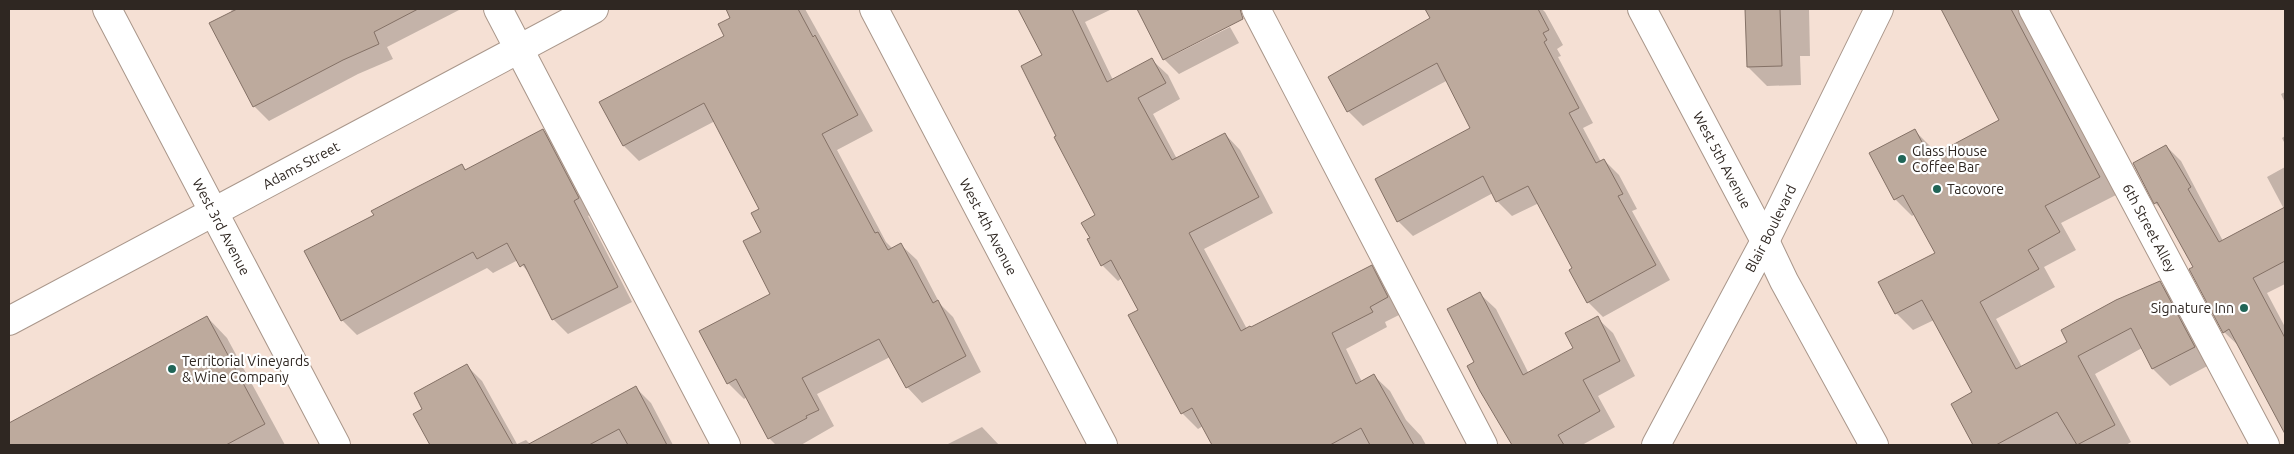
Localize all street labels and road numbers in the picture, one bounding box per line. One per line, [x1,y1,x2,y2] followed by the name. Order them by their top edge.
[1690,109,1754,211] street label: West 5th Avenue
[260,138,343,192] street label: Adams Street
[189,176,253,278] street label: West 3rd Avenue
[956,176,1020,278] street label: West 4th Avenue
[2119,181,2180,275] street label: 6th Street Alley
[1742,182,1799,275] street label: Blair Boulevard

